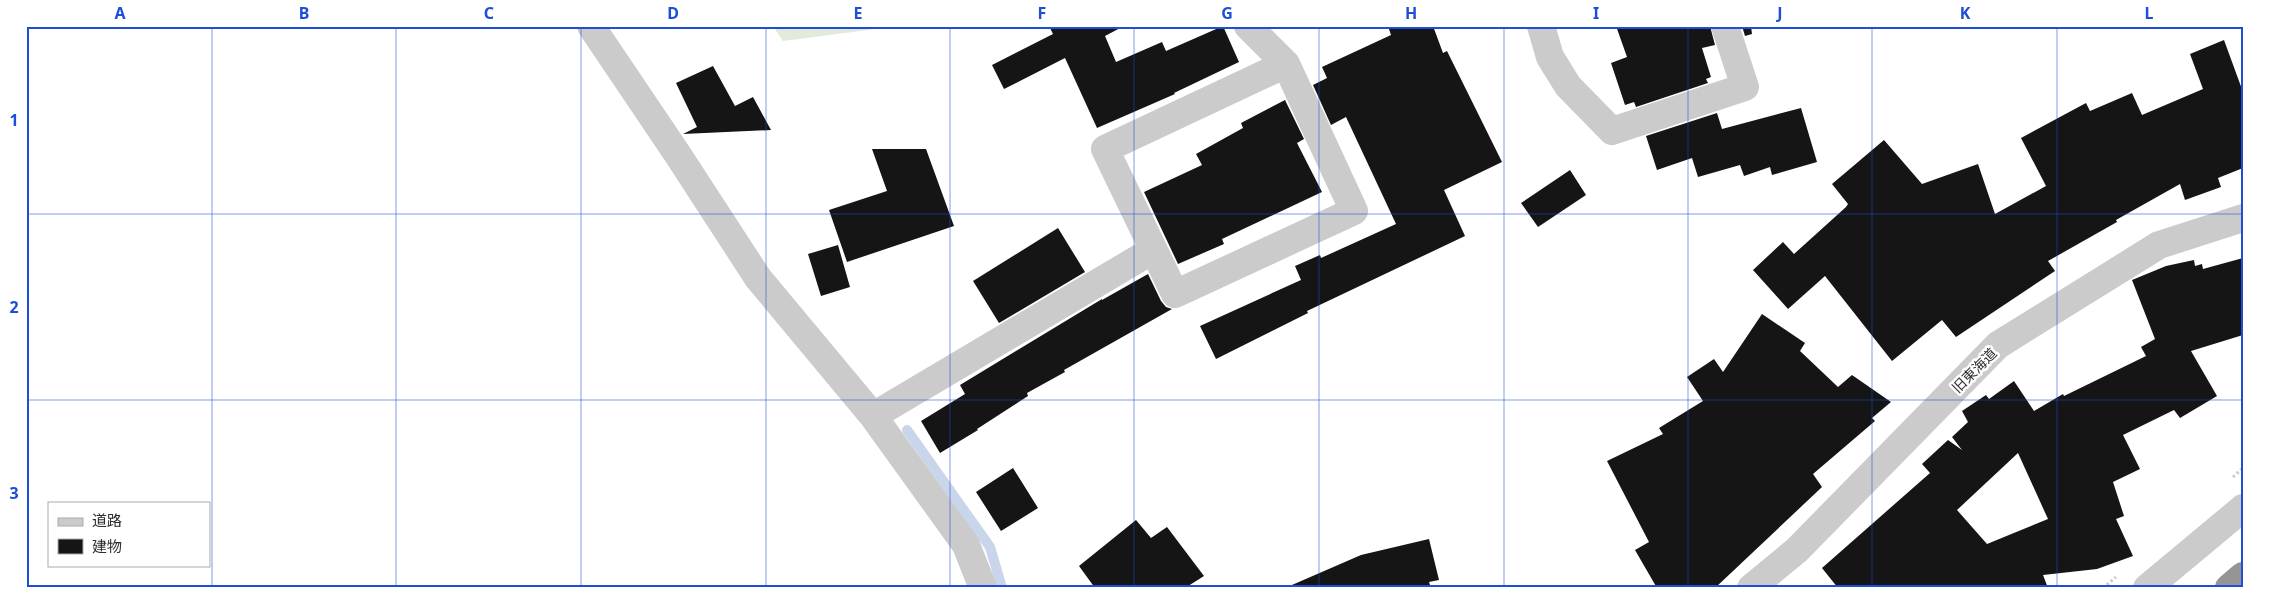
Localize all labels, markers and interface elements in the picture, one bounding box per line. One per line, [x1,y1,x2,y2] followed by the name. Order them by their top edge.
[114,2,126,24] text: A
[299,2,309,24] text: B
[484,2,494,24] text: C
[667,2,679,24] text: D
[854,2,863,24] text: E
[1038,2,1046,24] text: F
[1221,2,1233,24] text: G
[1405,2,1417,24] text: H
[1593,2,1599,24] text: I
[1775,2,1783,24] text: J
[1960,2,1971,24] text: K
[2145,2,2154,24] text: L
[9,109,19,131] text: 1
[9,296,19,318] text: 2
[1947,343,2001,397] street label: 旧東海道
[9,482,19,504] text: 3
[48,502,210,566] legend
[92,510,122,530] text: 道路
[92,536,122,556] text: 建物

